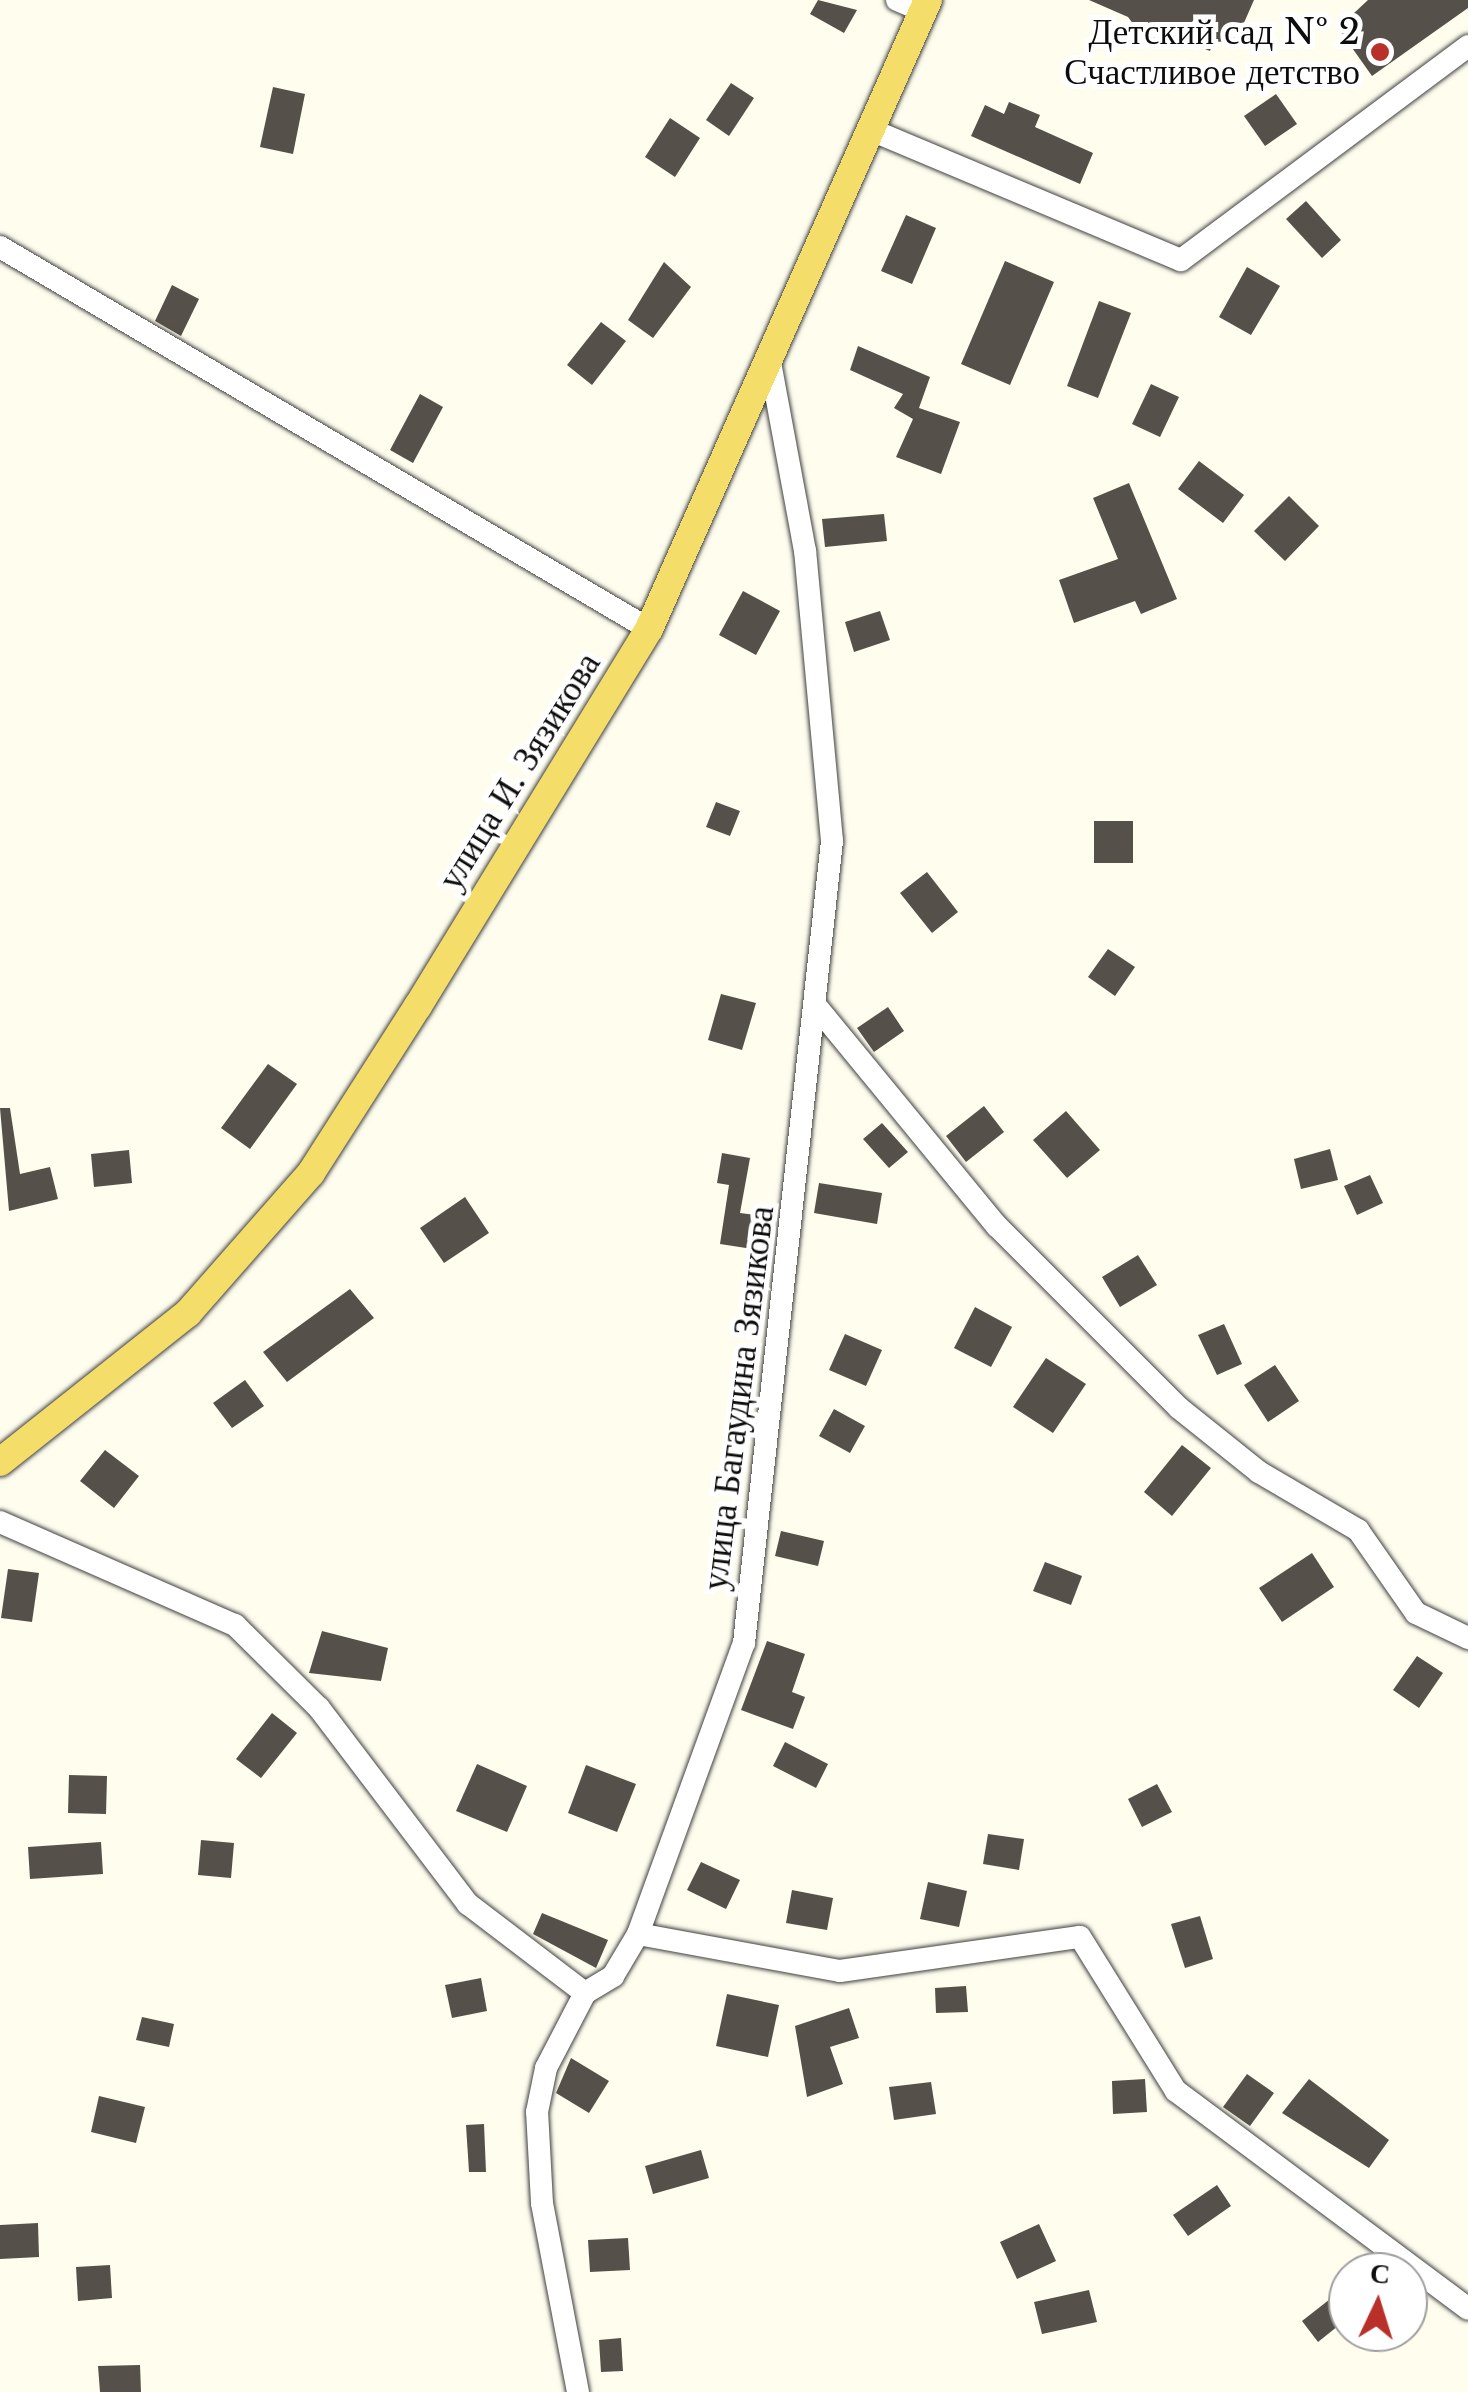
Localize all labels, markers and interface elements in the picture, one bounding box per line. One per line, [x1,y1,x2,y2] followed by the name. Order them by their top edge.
[1064,11,1360,93] place label: Детский сад № 2 Счастливое детство
[1369,41,1391,63] marker: Детский сад № 2 Счастливое детство
[429,645,609,897] street label: улица И. Зязикова
[694,1203,782,1593] street label: улица Багаудина Зязикова
[1328,2252,1428,2352] north arrow
[1369,2255,1391,2292] text: С

